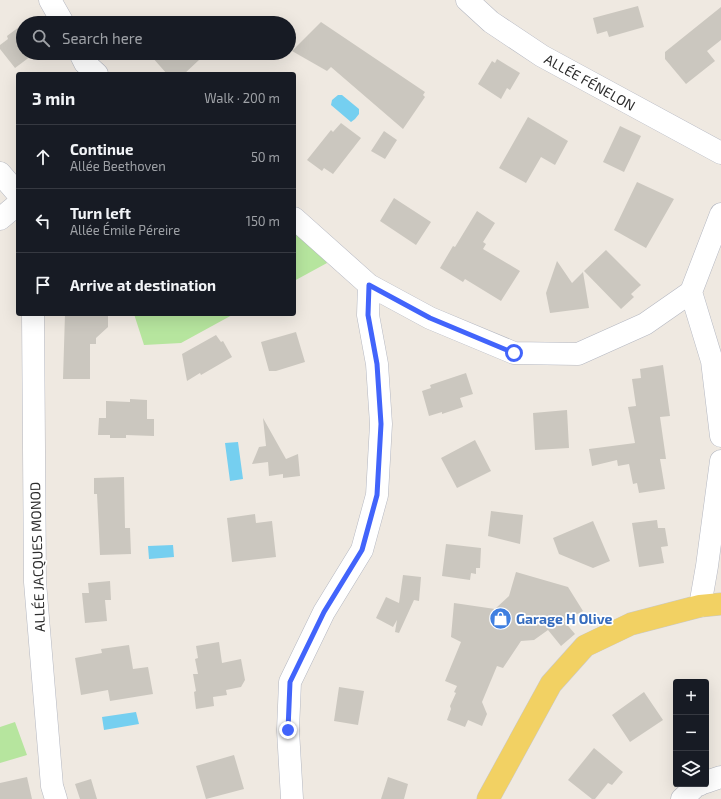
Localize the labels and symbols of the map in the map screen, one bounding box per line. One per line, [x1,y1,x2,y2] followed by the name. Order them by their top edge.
[542,50,638,114] street label: ALLÉE FÉNELON
[505,344,523,362] route start
[26,481,48,633] street label: ALLÉE JACQUES MONOD
[488,605,514,631] shop icon: Garage H Olive
[516,610,613,627] place label: Garage H Olive
[279,721,297,739] route end

